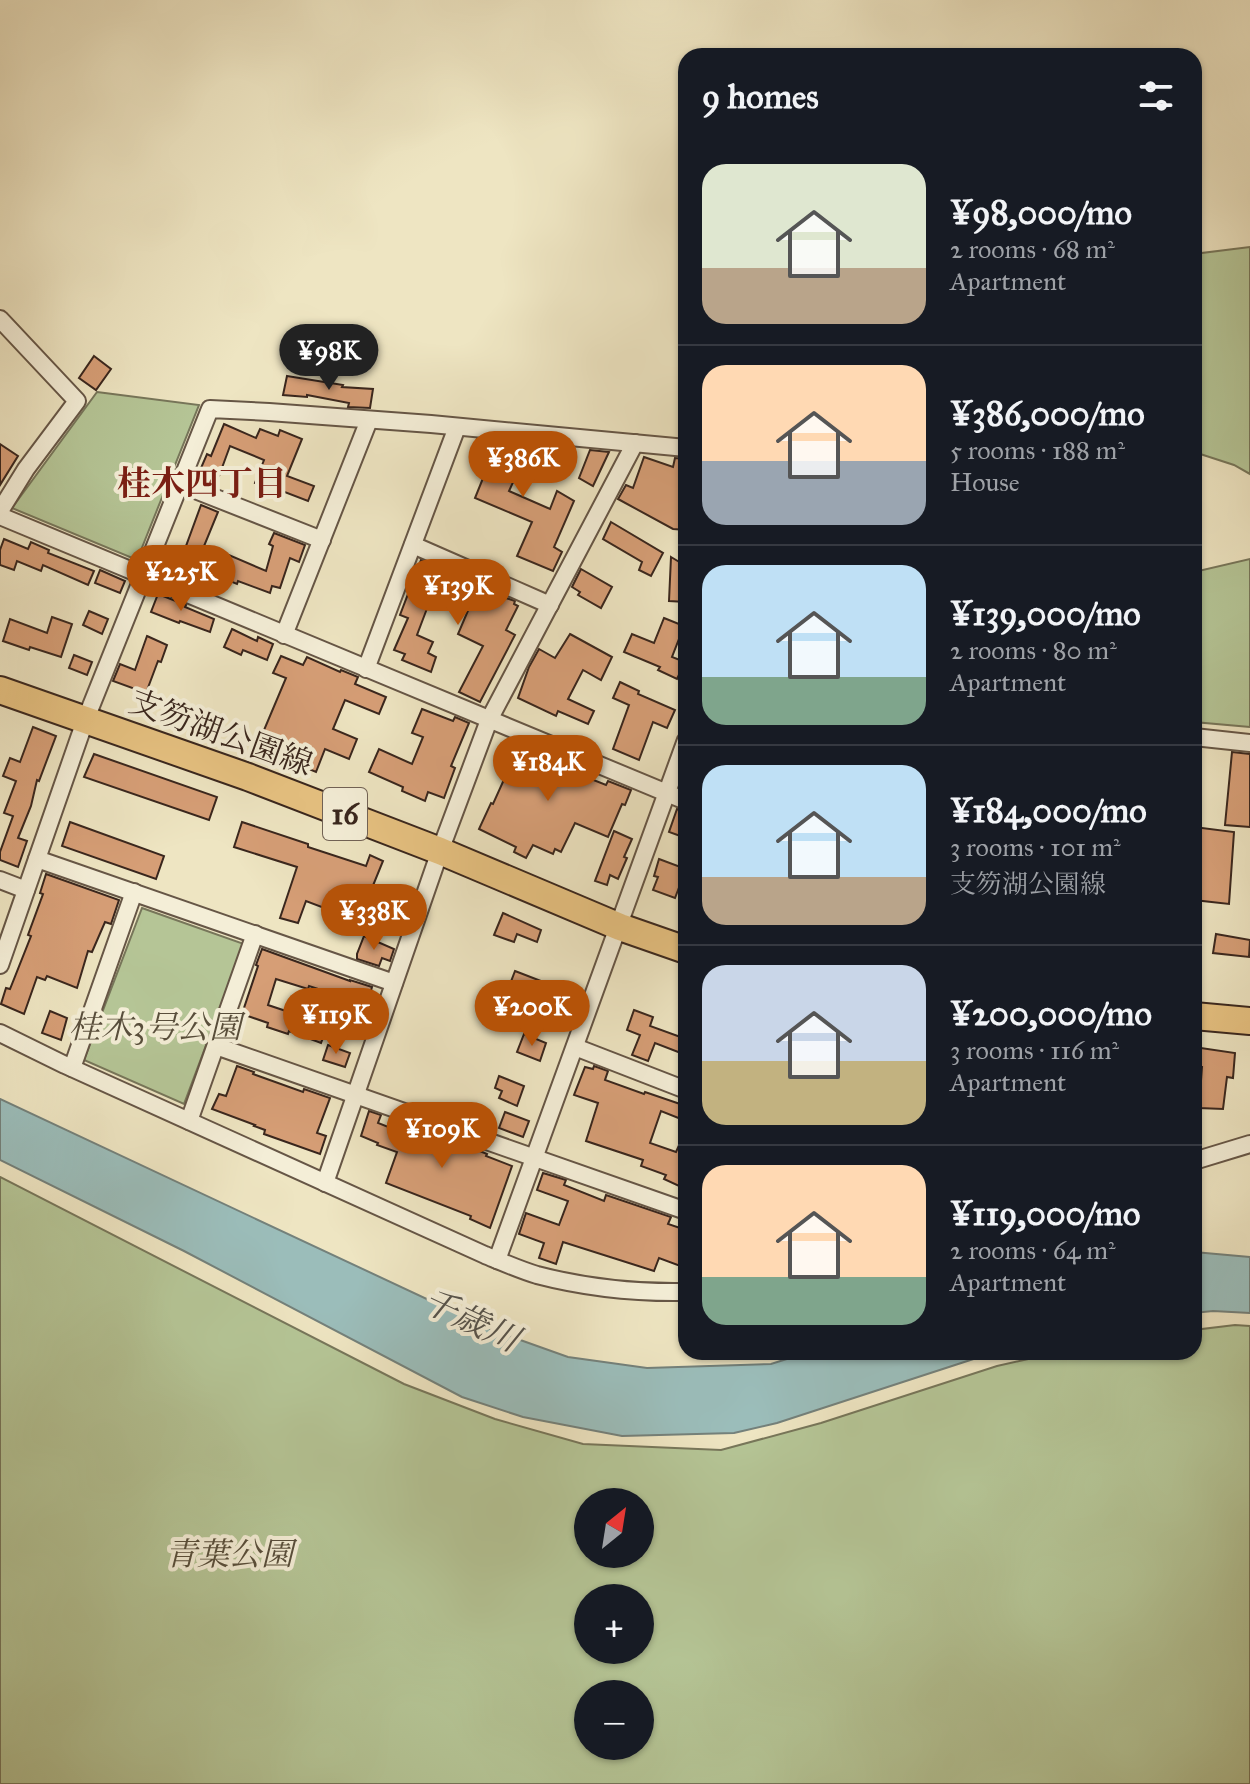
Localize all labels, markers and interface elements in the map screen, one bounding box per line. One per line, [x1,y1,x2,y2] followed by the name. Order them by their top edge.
[1134,74,1178,118] icon: filters
[702,76,819,117] text: 9 homes
[950,192,1132,233] text: ¥98,000/mo
[766,196,862,292] icon: home
[950,233,1115,265] text: 2 rooms · 68 m²
[950,265,1066,297] text: Apartment
[282,324,376,392] pin: ¥98K
[297,334,361,366] text: ¥98K
[950,393,1145,434] text: ¥386,000/mo
[766,397,862,493] icon: home
[467,431,579,499] pin: ¥386K
[950,434,1125,466] text: 5 rooms · 188 m²
[486,441,560,473] text: ¥386K
[117,463,287,504] district label: 桂木四丁目
[950,466,1020,498] text: House
[125,545,237,613] pin: ¥225K
[145,555,217,587] text: ¥225K
[402,559,514,627] pin: ¥139K
[423,569,493,601] text: ¥139K
[950,593,1141,634] text: ¥139,000/mo
[766,597,862,693] icon: home
[950,634,1117,666] text: 2 rooms · 80 m²
[950,666,1066,698] text: Apartment
[124,682,318,784] street label: 支笏湖公園線
[492,735,604,803] pin: ¥184K
[511,745,585,777] text: ¥184K
[323,788,367,840] road number: 16
[950,790,1147,831] text: ¥184,000/mo
[766,797,862,893] icon: home
[950,831,1121,863] text: 3 rooms · 101 m²
[950,868,1106,900] text: 支笏湖公園線
[318,884,430,952] pin: ¥338K
[339,894,409,926] text: ¥338K
[476,980,588,1048] pin: ¥200K
[280,988,392,1056] pin: ¥119K
[493,990,571,1022] text: ¥200K
[950,993,1152,1034] text: ¥200,000/mo
[766,997,862,1093] icon: home
[301,998,371,1030] text: ¥119K
[69,1008,246,1047] park label: 桂木3号公園
[950,1034,1119,1066] text: 3 rooms · 116 m²
[950,1066,1066,1098] text: Apartment
[386,1102,498,1170] pin: ¥109K
[405,1112,479,1144] text: ¥109K
[950,1193,1140,1234] text: ¥119,000/mo
[766,1197,862,1293] icon: home
[950,1234,1116,1266] text: 2 rooms · 64 m²
[950,1266,1066,1298] text: Apartment
[416,1280,530,1362] water label: 千歳川
[574,1488,654,1568] north arrow
[574,1488,654,1760] map controls
[165,1535,298,1574] park label: 青葉公園
[574,1584,654,1664] button: +
[574,1680,654,1760] button: −

